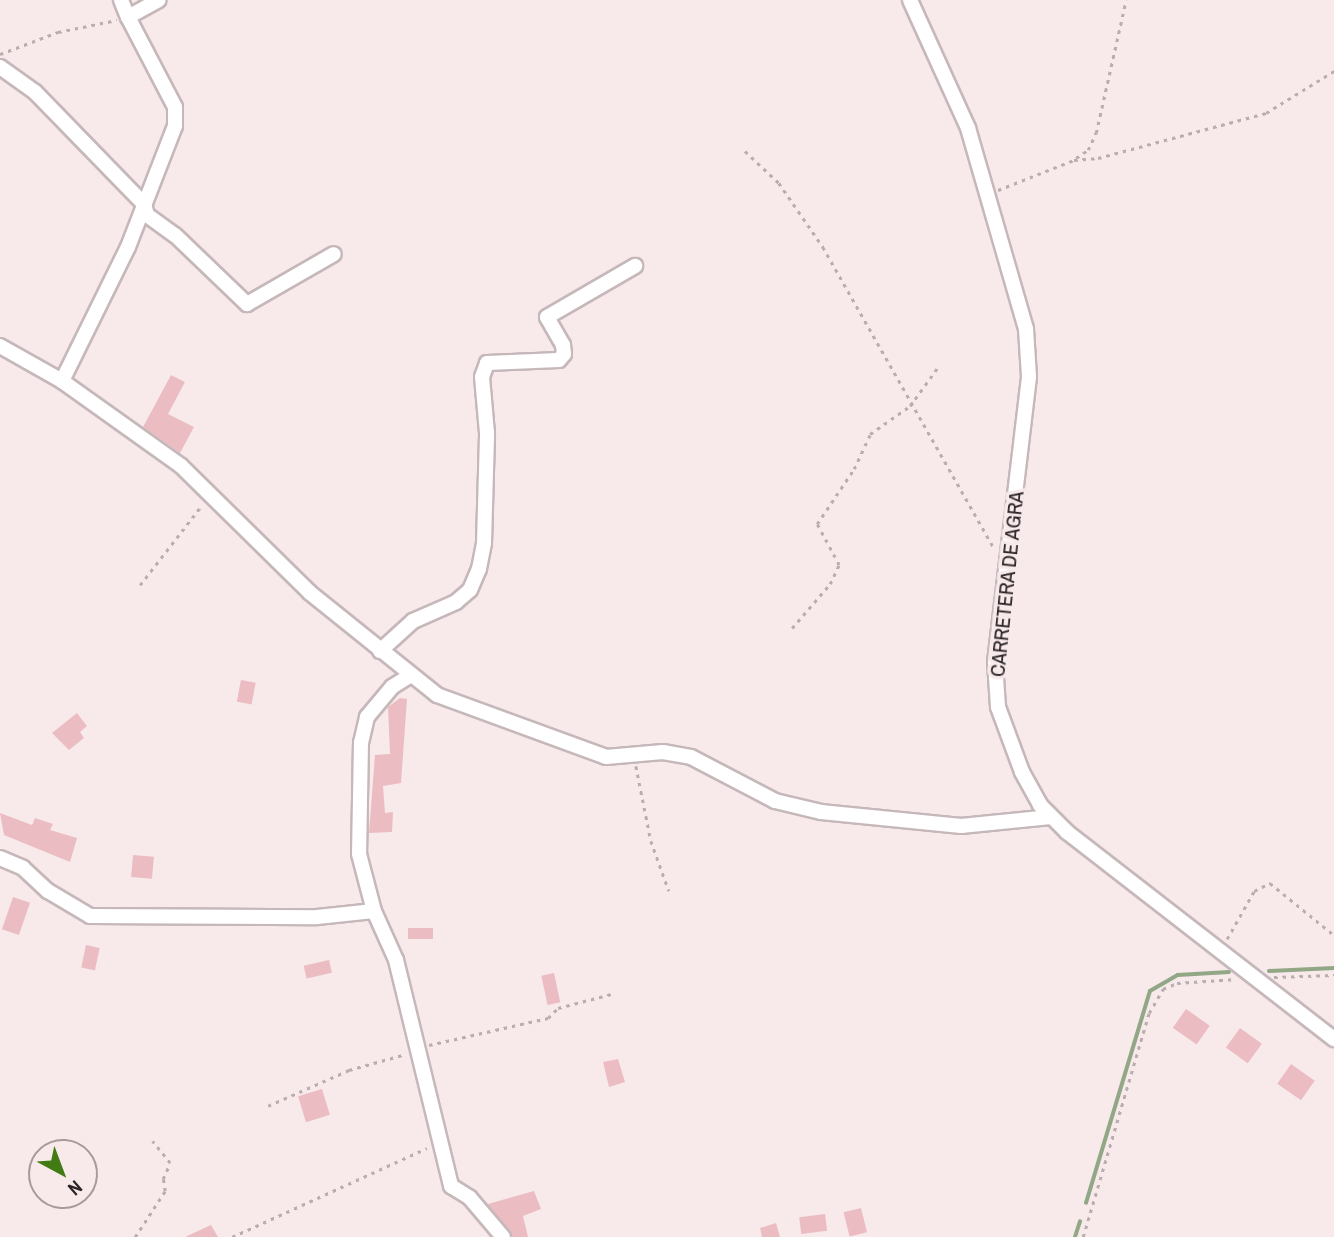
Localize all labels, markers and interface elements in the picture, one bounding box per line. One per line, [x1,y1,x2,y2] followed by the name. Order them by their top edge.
[985,489,1029,679] street label: CARRETERA DE AGRA
[28,1139,98,1209] north arrow
[63,1175,88,1202] text: N

